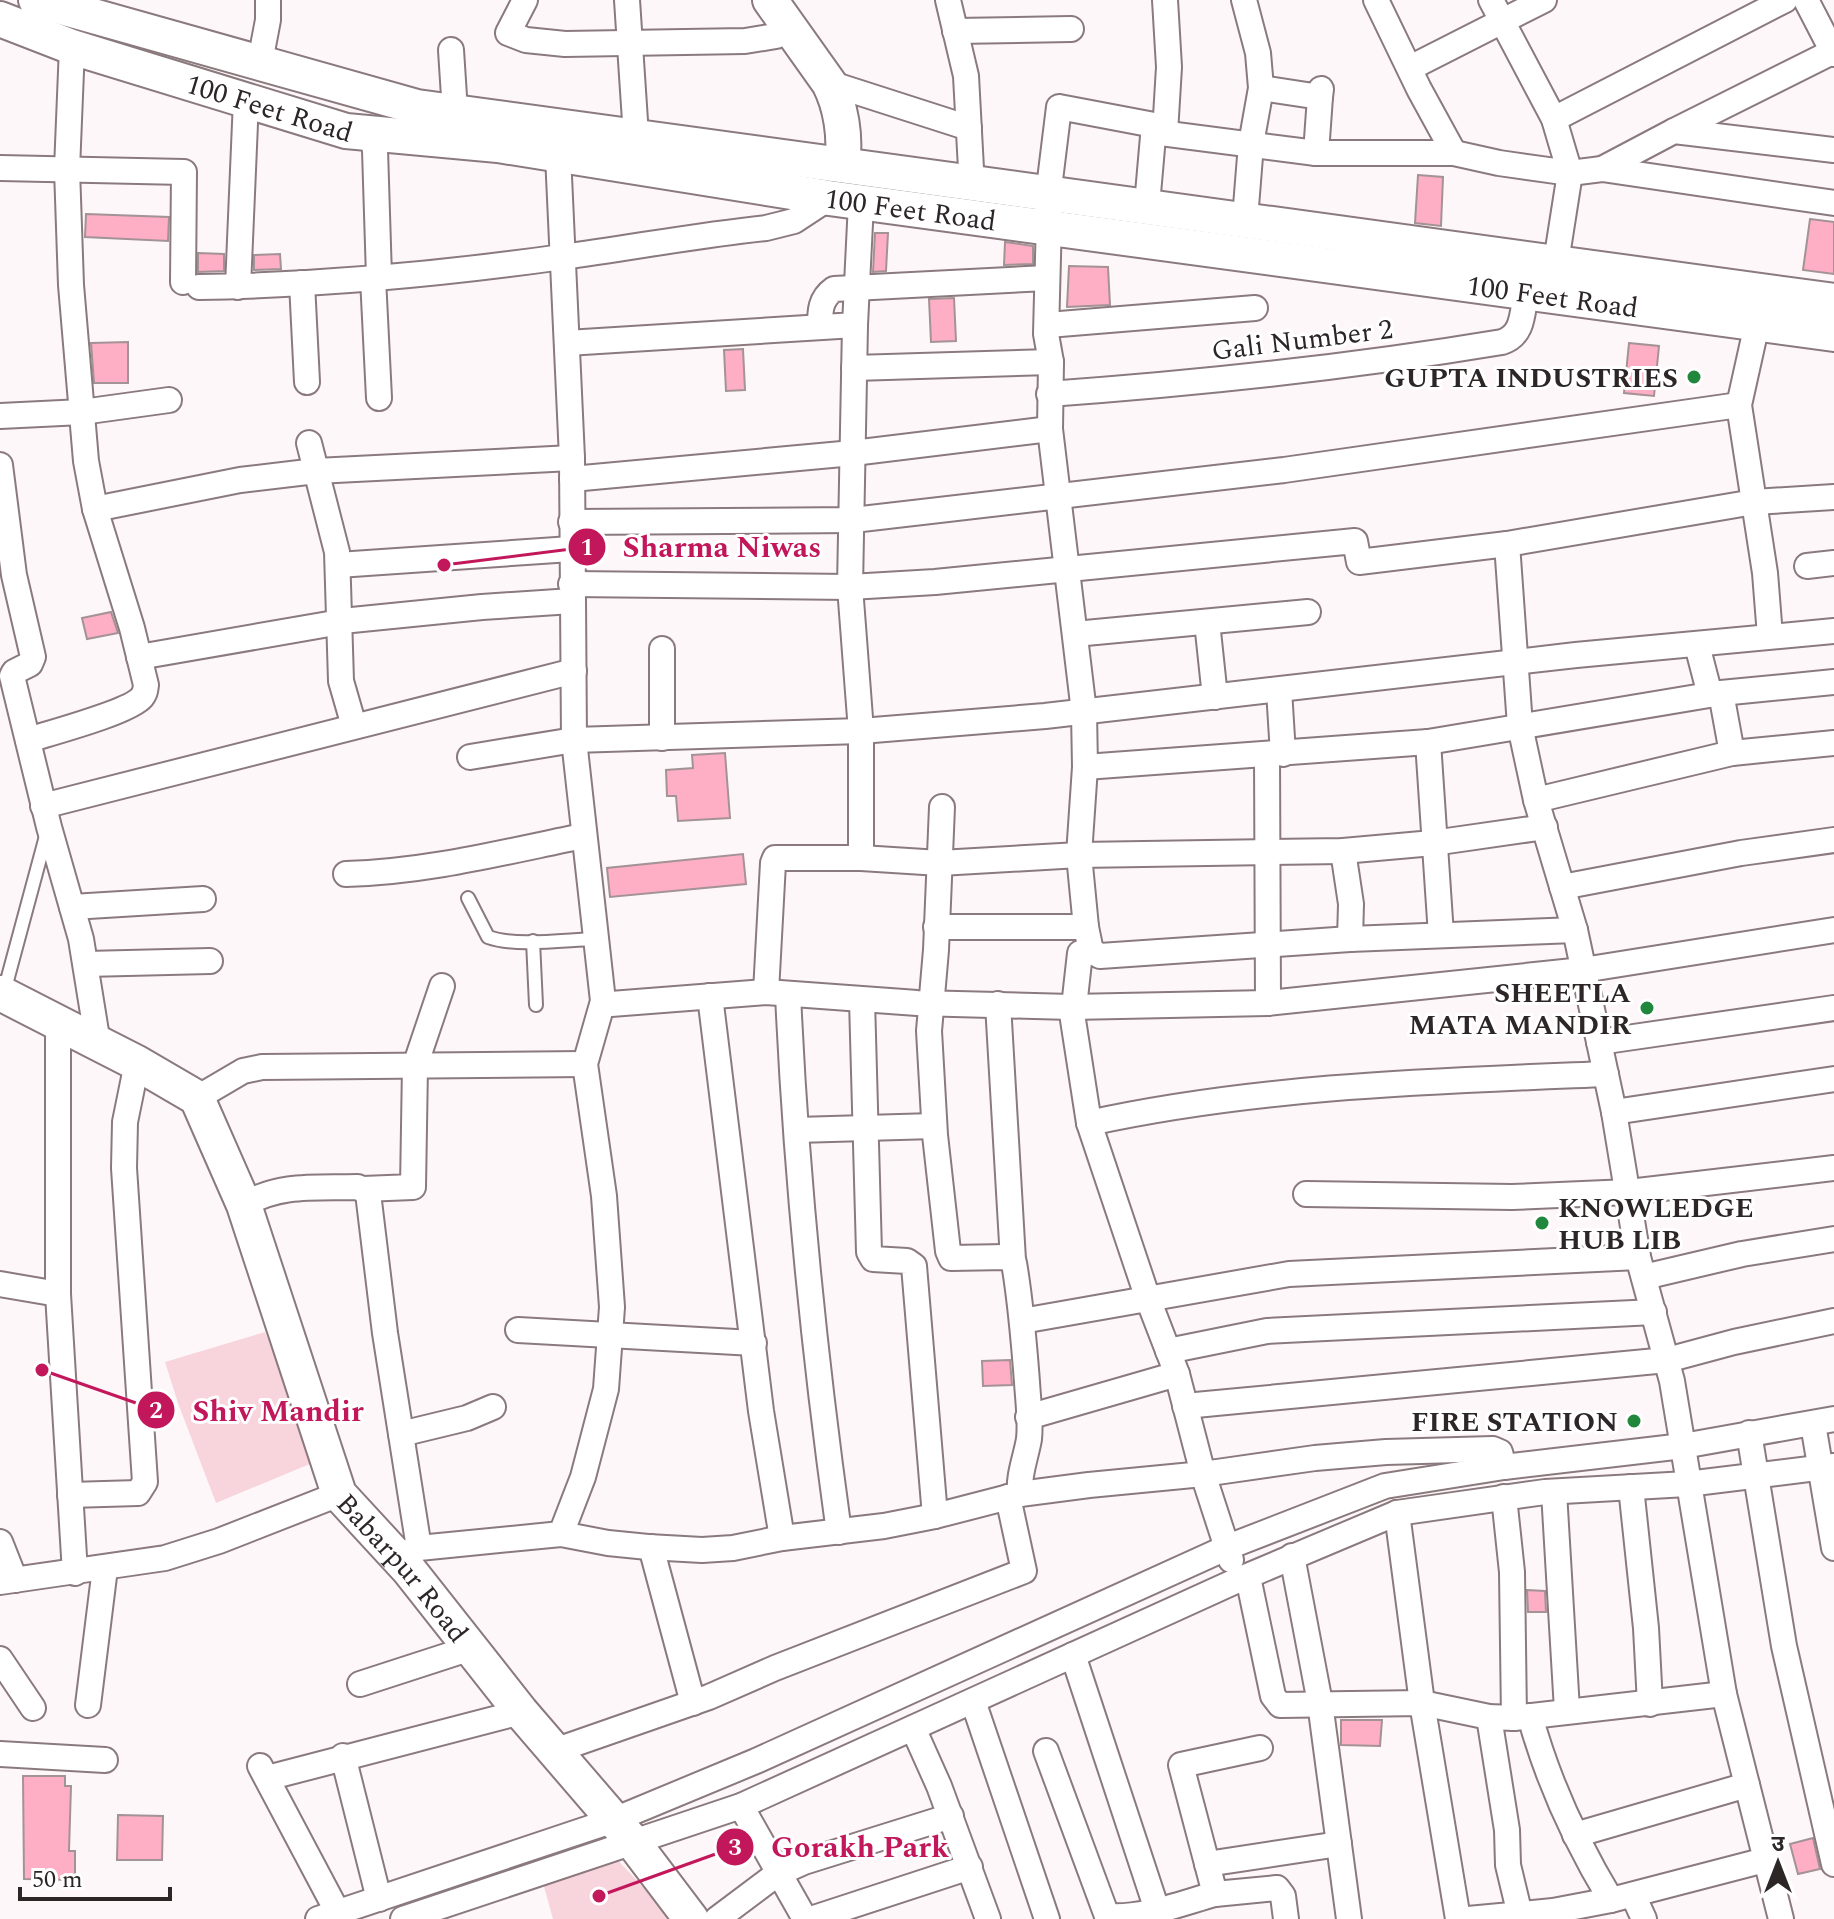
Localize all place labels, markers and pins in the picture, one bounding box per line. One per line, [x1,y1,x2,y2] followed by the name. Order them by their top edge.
[1384,357,1678,400] place label: GUPTA INDUSTRIES
[1685,368,1703,386] marker: GUPTA INDUSTRIES
[567,520,838,574] callout: Sharma Niwas
[1409,972,1632,1047] place label: SHEETLA MATA MANDIR
[1638,999,1656,1017] marker: SHEETLA MATA MANDIR
[1558,1187,1754,1262] place label: KNOWLEDGE HUB LIB
[1533,1214,1551,1232] marker: KNOWLEDGE HUB LIB
[136,1383,380,1437] callout: Shiv Mandir
[1411,1401,1618,1444] place label: FIRE STATION
[1625,1412,1643,1430] marker: FIRE STATION
[715,1820,965,1874] callout: Gorakh Park

